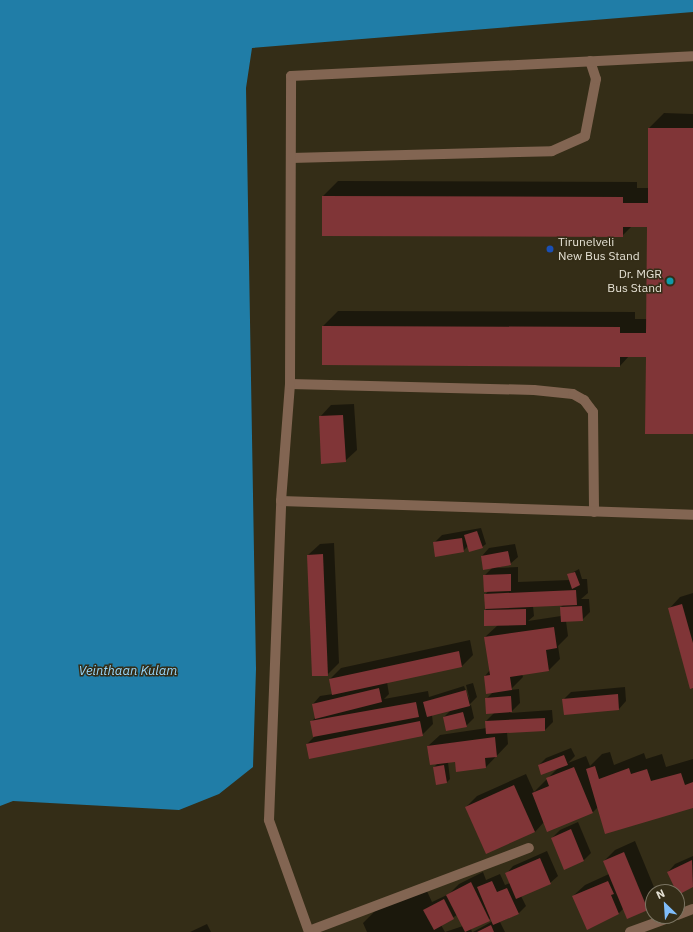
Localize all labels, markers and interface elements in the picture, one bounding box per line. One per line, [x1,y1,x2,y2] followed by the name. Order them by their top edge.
[558,235,640,263] place label: Tirunelveli New Bus Stand
[545,244,555,254] marker: Tirunelveli New Bus Stand
[607,267,662,295] place label: Dr. MGR Bus Stand
[665,276,675,286] marker: Dr. MGR Bus Stand
[79,663,177,679] water label: Veinthaan Kulam
[645,884,685,924] north arrow
[654,886,667,902] text: N

